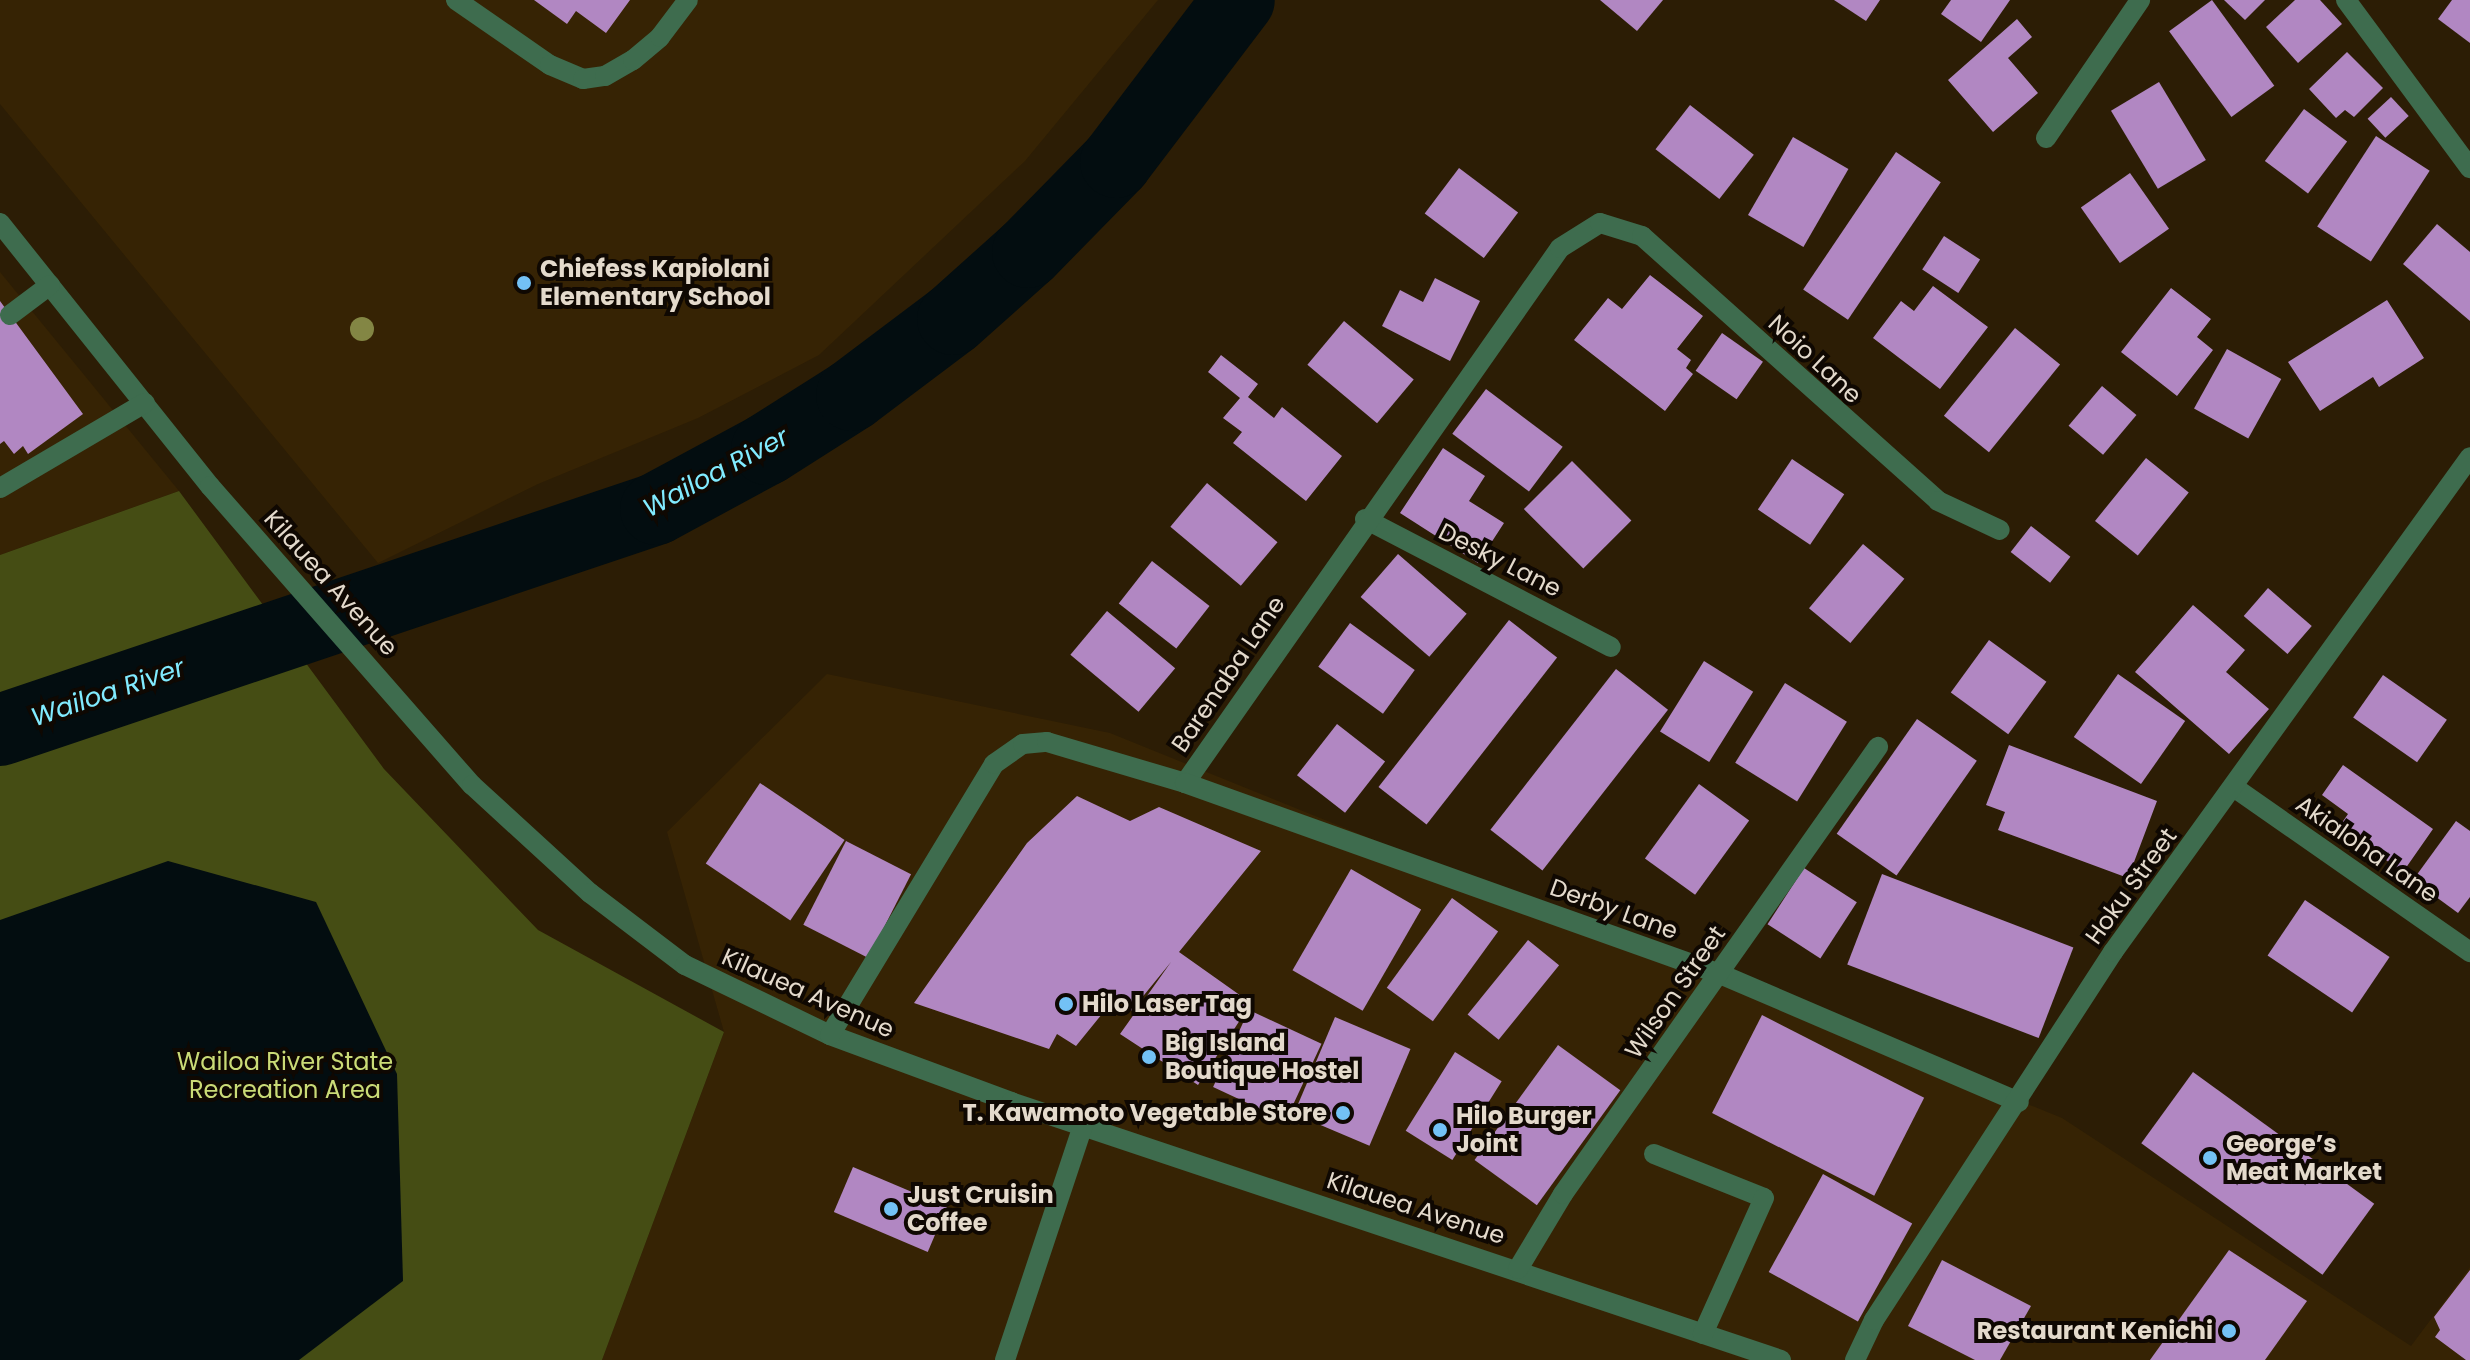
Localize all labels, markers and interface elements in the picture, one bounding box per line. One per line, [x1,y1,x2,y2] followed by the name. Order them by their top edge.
[540,255,771,311] place label: Chiefess Kapiolani Elementary School
[515,274,533,292] marker: Chiefess Kapiolani Elementary School
[1762,309,1868,409] street label: Noio Lane
[638,422,794,524] water label: Wailoa River
[258,504,404,662] street label: Kilauea Avenue
[1434,517,1566,603] street label: Desky Lane
[1165,590,1291,758] street label: Barenaba Lane
[27,652,189,734] water label: Wailoa River
[2290,789,2444,909] street label: Akialoha Lane
[2079,822,2183,950] street label: Hoku Street
[1546,873,1682,945] street label: Derby Lane
[1619,920,1731,1064] street label: Wilson Street
[717,942,899,1044] street label: Kilauea Avenue
[1082,990,1252,1018] place label: Hilo Laser Tag
[1057,995,1075,1013] marker: Hilo Laser Tag
[1165,1029,1359,1085] place label: Big Island Boutique Hostel
[177,1048,393,1104] park label: Wailoa River State Recreation Area
[1140,1048,1158,1066] marker: Big Island Boutique Hostel
[963,1099,1327,1127] place label: T. Kawamoto Vegetable Store
[1456,1102,1592,1158] place label: Hilo Burger Joint
[1334,1104,1352,1122] marker: T. Kawamoto Vegetable Store
[1431,1121,1449,1139] marker: Hilo Burger Joint
[2226,1130,2382,1186] place label: George’s Meat Market
[2201,1149,2219,1167] marker: George’s Meat Market
[1323,1166,1509,1250] street label: Kilauea Avenue
[907,1181,1054,1237] place label: Just Cruisin Coffee
[882,1200,900,1218] marker: Just Cruisin Coffee
[1977,1317,2213,1345] place label: Restaurant Kenichi
[2220,1322,2238,1340] marker: Restaurant Kenichi

